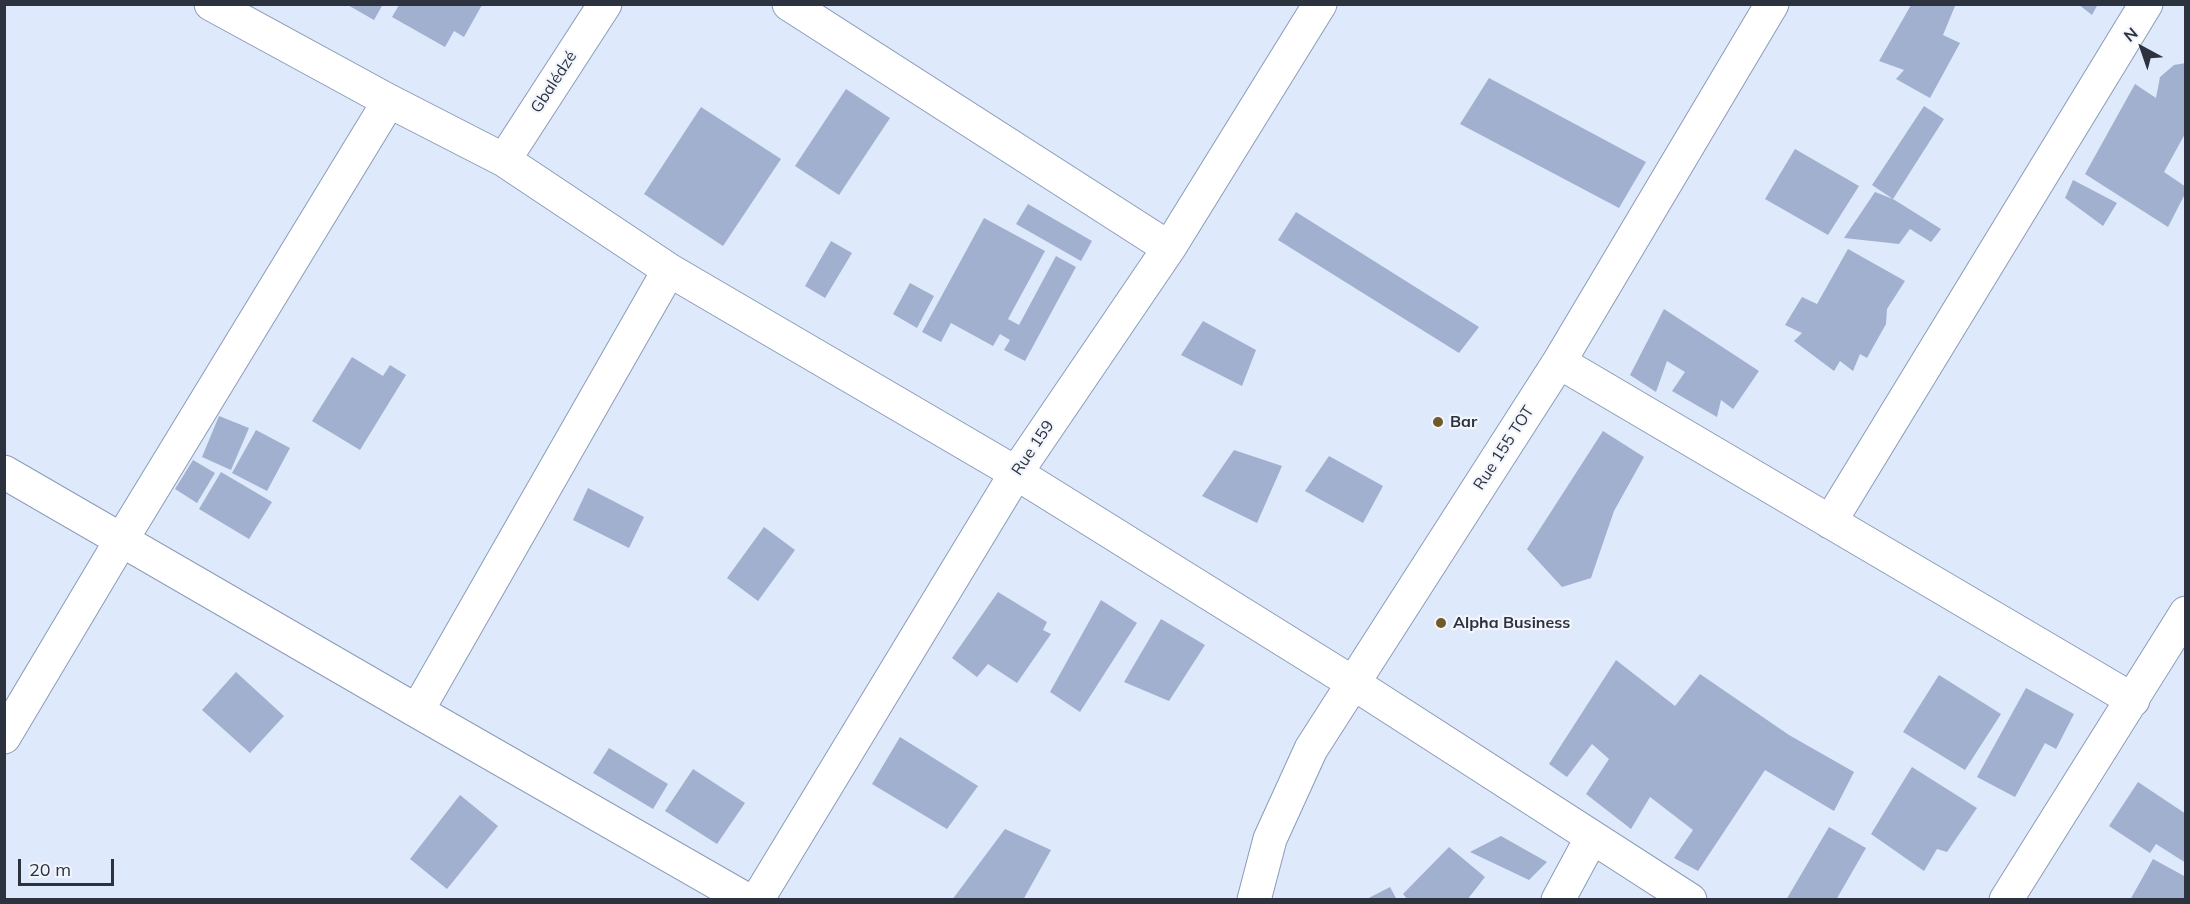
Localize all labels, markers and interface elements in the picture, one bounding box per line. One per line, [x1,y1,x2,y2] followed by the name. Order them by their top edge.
[2112,18,2172,78] north arrow
[2119,23,2141,46] text: N
[527,47,581,117] street label: Gbalédzé
[1470,402,1538,494] street label: Rue 155 TOT
[1450,412,1477,432] place label: Bar
[1431,415,1445,429] marker: Bar
[1008,417,1058,479] street label: Rue 159
[1453,613,1570,633] place label: Alpha Business
[1434,616,1448,630] marker: Alpha Business
[21,847,117,885] scale bar
[29,858,71,881] text: 20 m

